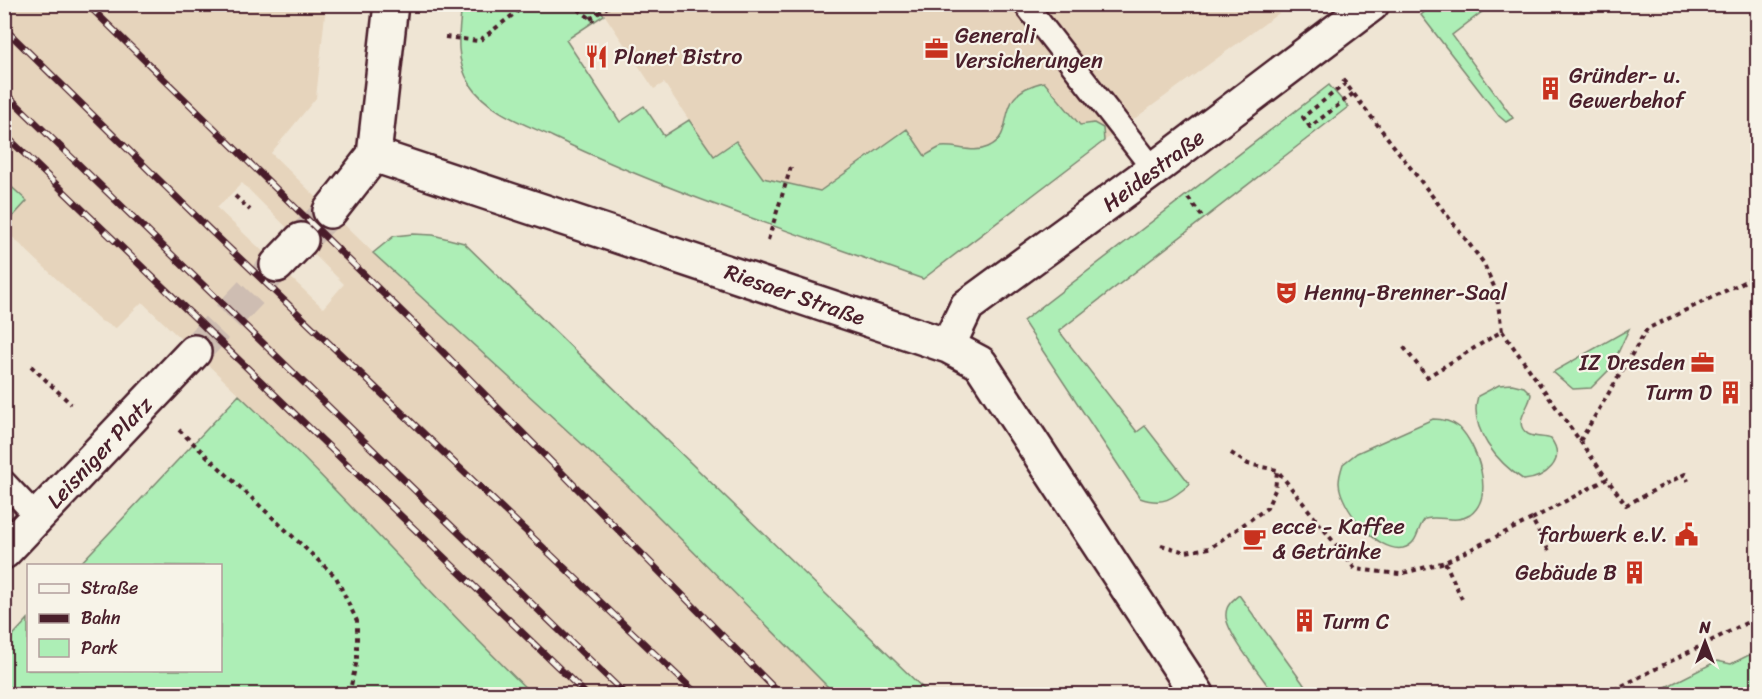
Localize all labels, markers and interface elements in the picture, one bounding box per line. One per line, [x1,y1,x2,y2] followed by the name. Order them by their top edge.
[955,16,1103,80] place label: Generali Versicherungen
[924,35,950,61] office icon: Generali Versicherungen
[614,37,742,76] place label: Planet Bistro
[583,43,609,69] restaurant icon: Planet Bistro
[1569,56,1687,120] place label: Gründer- u. Gewerbehof
[1538,75,1564,101] building icon: Gründer- u. Gewerbehof
[1093,119,1213,222] street label: Heidestraße
[719,252,871,337] street label: Riesaer Straße
[1304,273,1508,312] place label: Henny-Brenner-Saal
[1273,279,1299,305] theatre icon: Henny-Brenner-Saal
[1578,343,1685,382] place label: IZ Dresden
[1690,349,1716,375] office icon: IZ Dresden
[1645,373,1712,412] place label: Turm D
[1717,379,1743,405] building icon: Turm D
[36,386,163,518] street label: Leisniger Platz
[1272,507,1405,571] place label: ecce - Kaffee & Getränke
[1539,515,1668,554] place label: farbwerk e.V.
[1673,521,1699,547] public building icon: farbwerk e.V.
[1241,526,1267,552] cafe icon: ecce - Kaffee & Getränke
[1515,553,1617,592] place label: Gebäude B
[1622,559,1648,585] building icon: Gebäude B
[27,564,222,672] legend
[81,572,138,604] text: Straße
[81,602,121,634] text: Bahn
[1322,602,1390,641] place label: Turm C
[1291,608,1317,634] building icon: Turm C
[1675,612,1735,672] north arrow
[1698,613,1711,642] text: N
[81,632,118,664] text: Park

